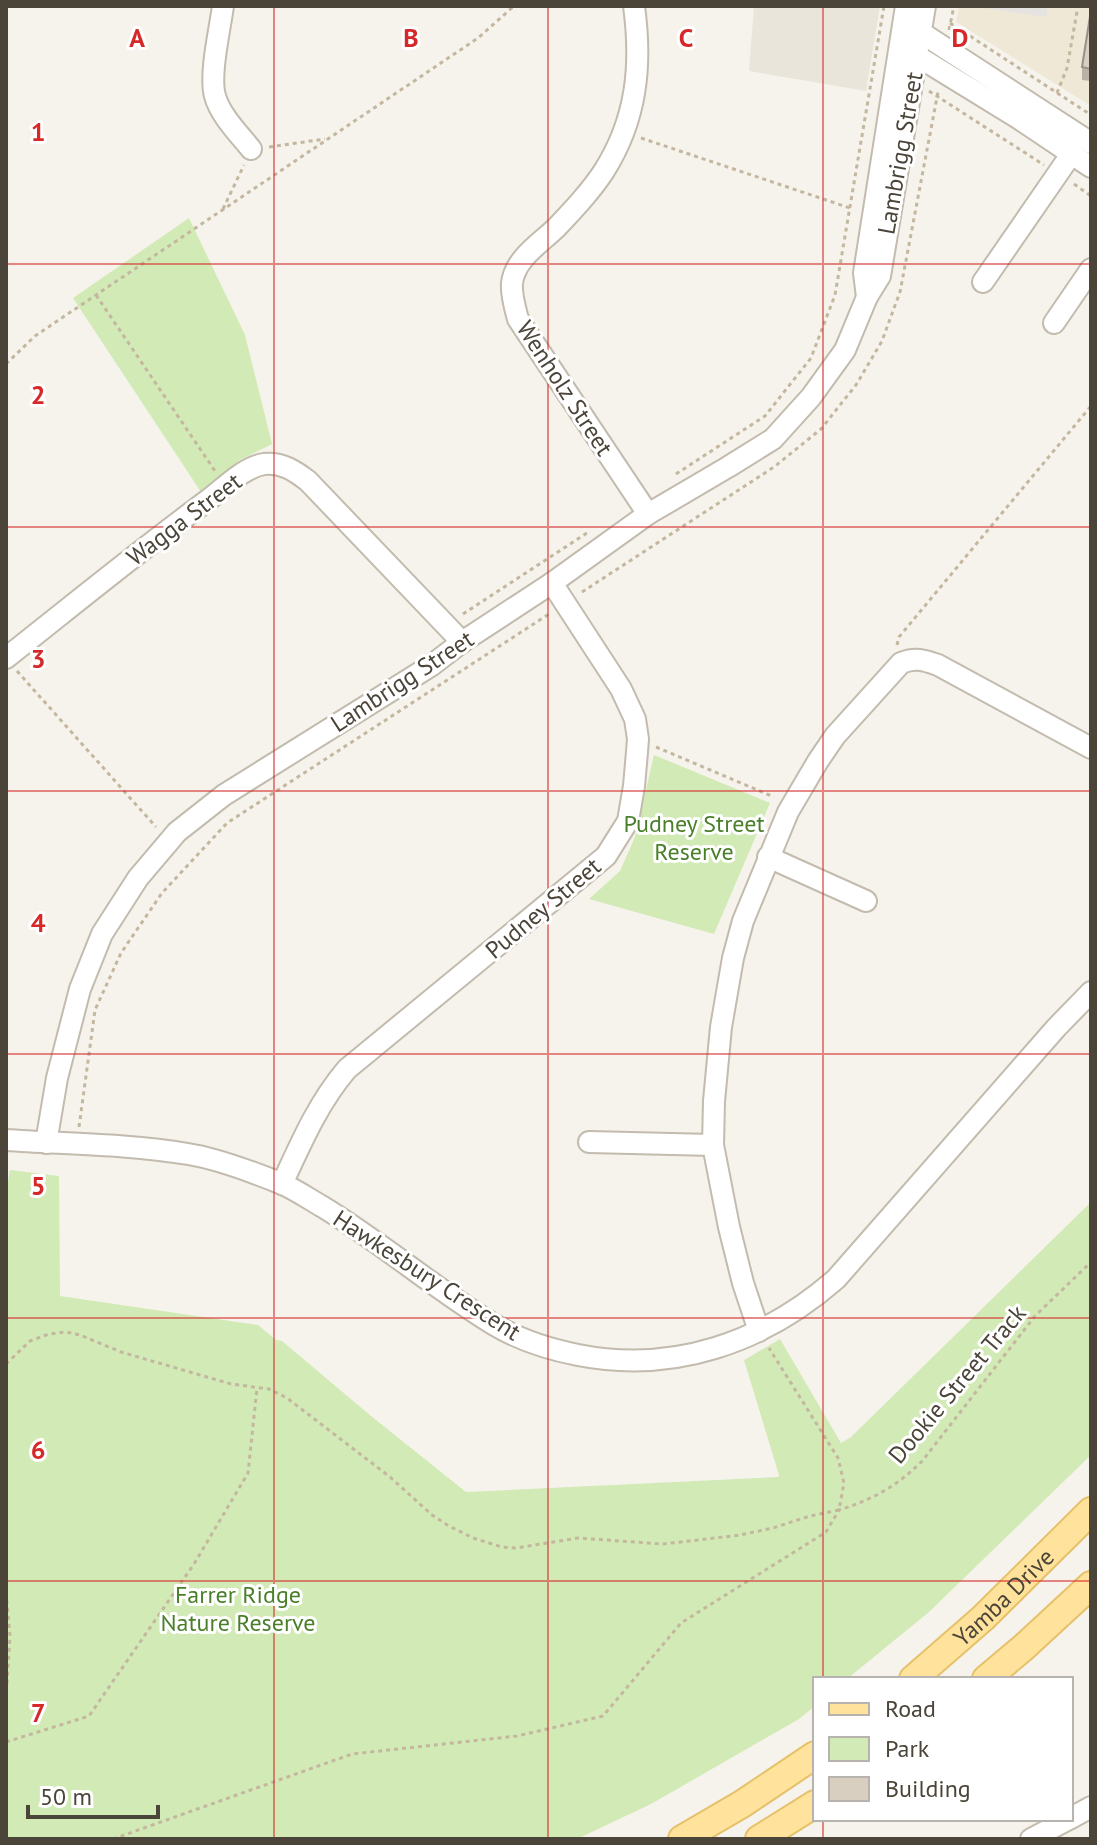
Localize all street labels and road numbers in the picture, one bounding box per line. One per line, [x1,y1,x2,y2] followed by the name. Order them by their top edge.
[870,69,930,237] street label: Lambrigg Street
[510,315,620,461] street label: Wenholz Street
[120,466,248,572] street label: Wagga Street
[325,623,479,739] street label: Lambrigg Street
[479,851,607,965] street label: Pudney Street
[327,1203,527,1347] street label: Hawkesbury Crescent
[881,1298,1033,1470] street label: Dookie Street Track
[946,1541,1060,1653] street label: Yamba Drive

